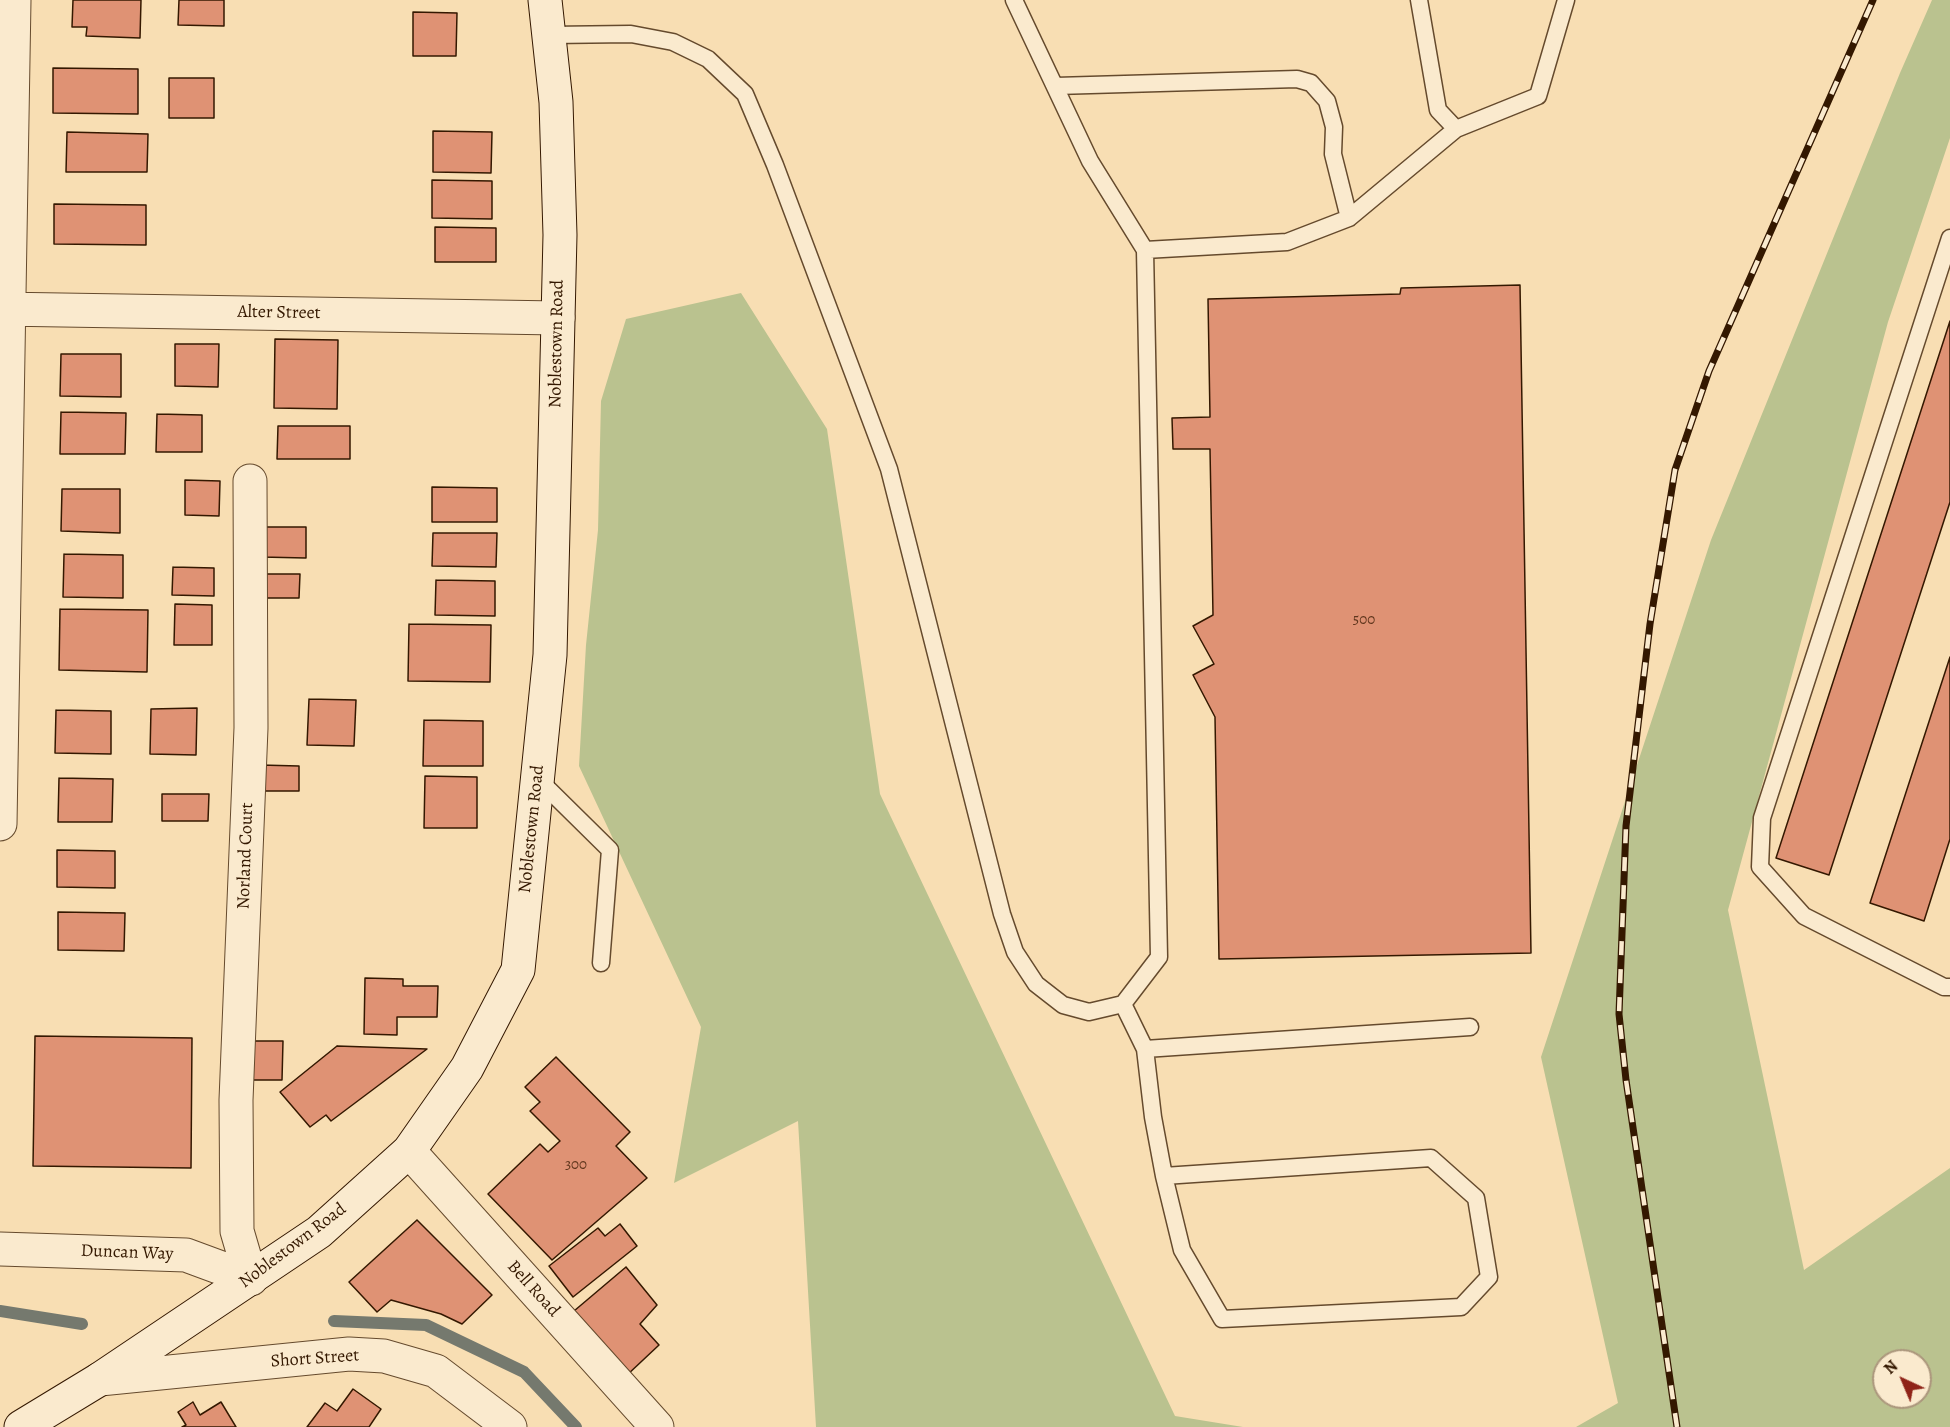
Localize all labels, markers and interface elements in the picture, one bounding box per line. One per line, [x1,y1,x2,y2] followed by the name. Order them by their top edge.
[545,280,569,408] street label: Noblestown Road
[237,301,321,325] street label: Alter Street
[1353,611,1375,629] house number: 500
[515,764,549,894] street label: Noblestown Road
[233,802,259,910] street label: Norland Court
[565,1156,587,1174] house number: 300
[235,1199,351,1293] street label: Noblestown Road
[80,1241,174,1265] street label: Duncan Way
[502,1256,564,1322] street label: Bell Road
[270,1345,360,1373] street label: Short Street
[1872,1349,1932,1409] north arrow
[1879,1356,1903,1379] text: N

